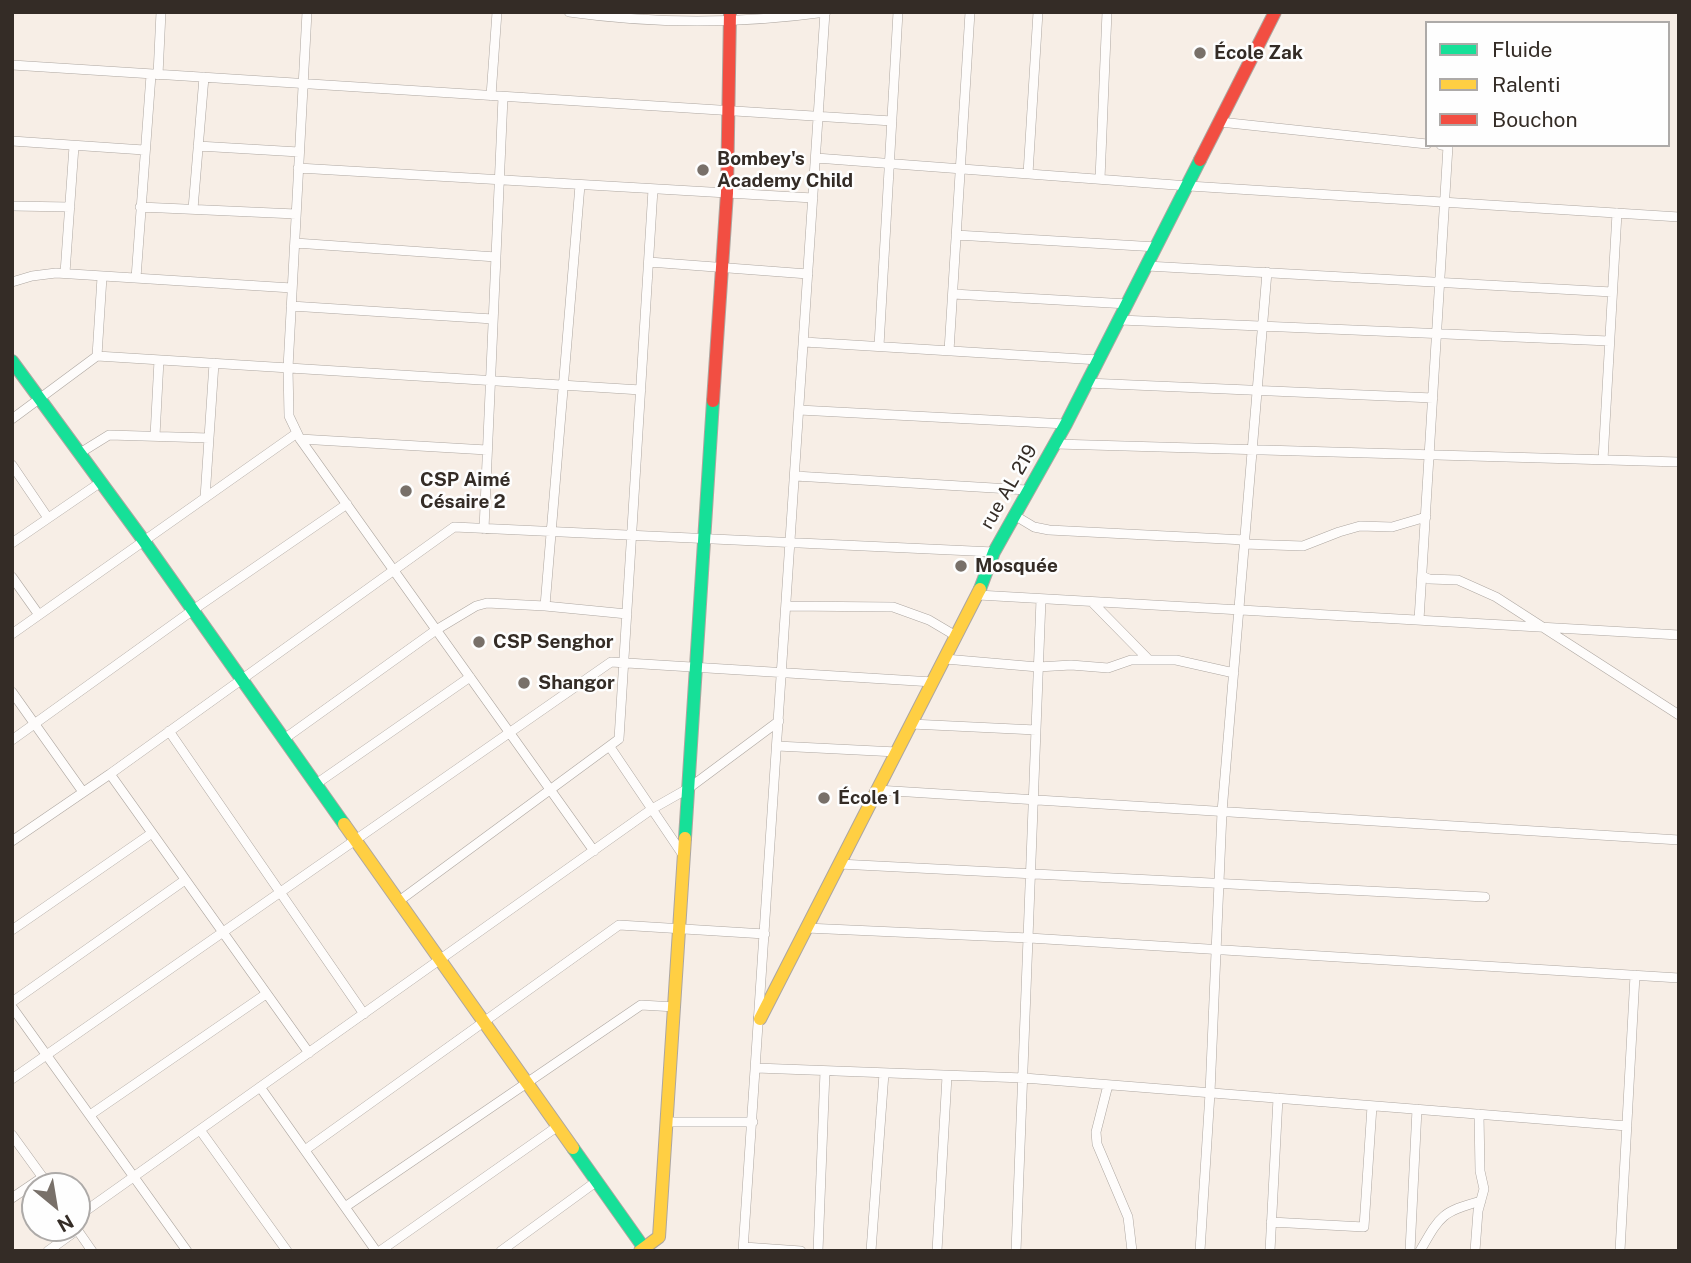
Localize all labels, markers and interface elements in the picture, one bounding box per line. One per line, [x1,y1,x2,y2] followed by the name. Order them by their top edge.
[1425,21,1670,147] legend
[1492,37,1552,62] text: Fluide
[1214,42,1303,64] place label: École Zak
[1192,45,1208,61] marker: École Zak
[1492,72,1560,97] text: Ralenti
[1492,107,1578,132] text: Bouchon
[717,148,853,192] place label: Bombey's Academy Child
[695,162,711,178] marker: Bombey's Academy Child
[976,441,1042,533] street label: rue AL 219
[420,469,510,513] place label: CSP Aimé Césaire 2
[398,483,414,499] marker: CSP Aimé Césaire 2
[975,555,1058,577] place label: Mosquée
[953,558,969,574] marker: Mosquée
[493,631,614,653] place label: CSP Senghor
[471,634,487,650] marker: CSP Senghor
[538,672,615,694] place label: Shangor
[516,675,532,691] marker: Shangor
[838,787,900,809] place label: École 1
[816,790,832,806] marker: École 1
[21,1172,91,1242] north arrow
[54,1210,77,1237] text: N

